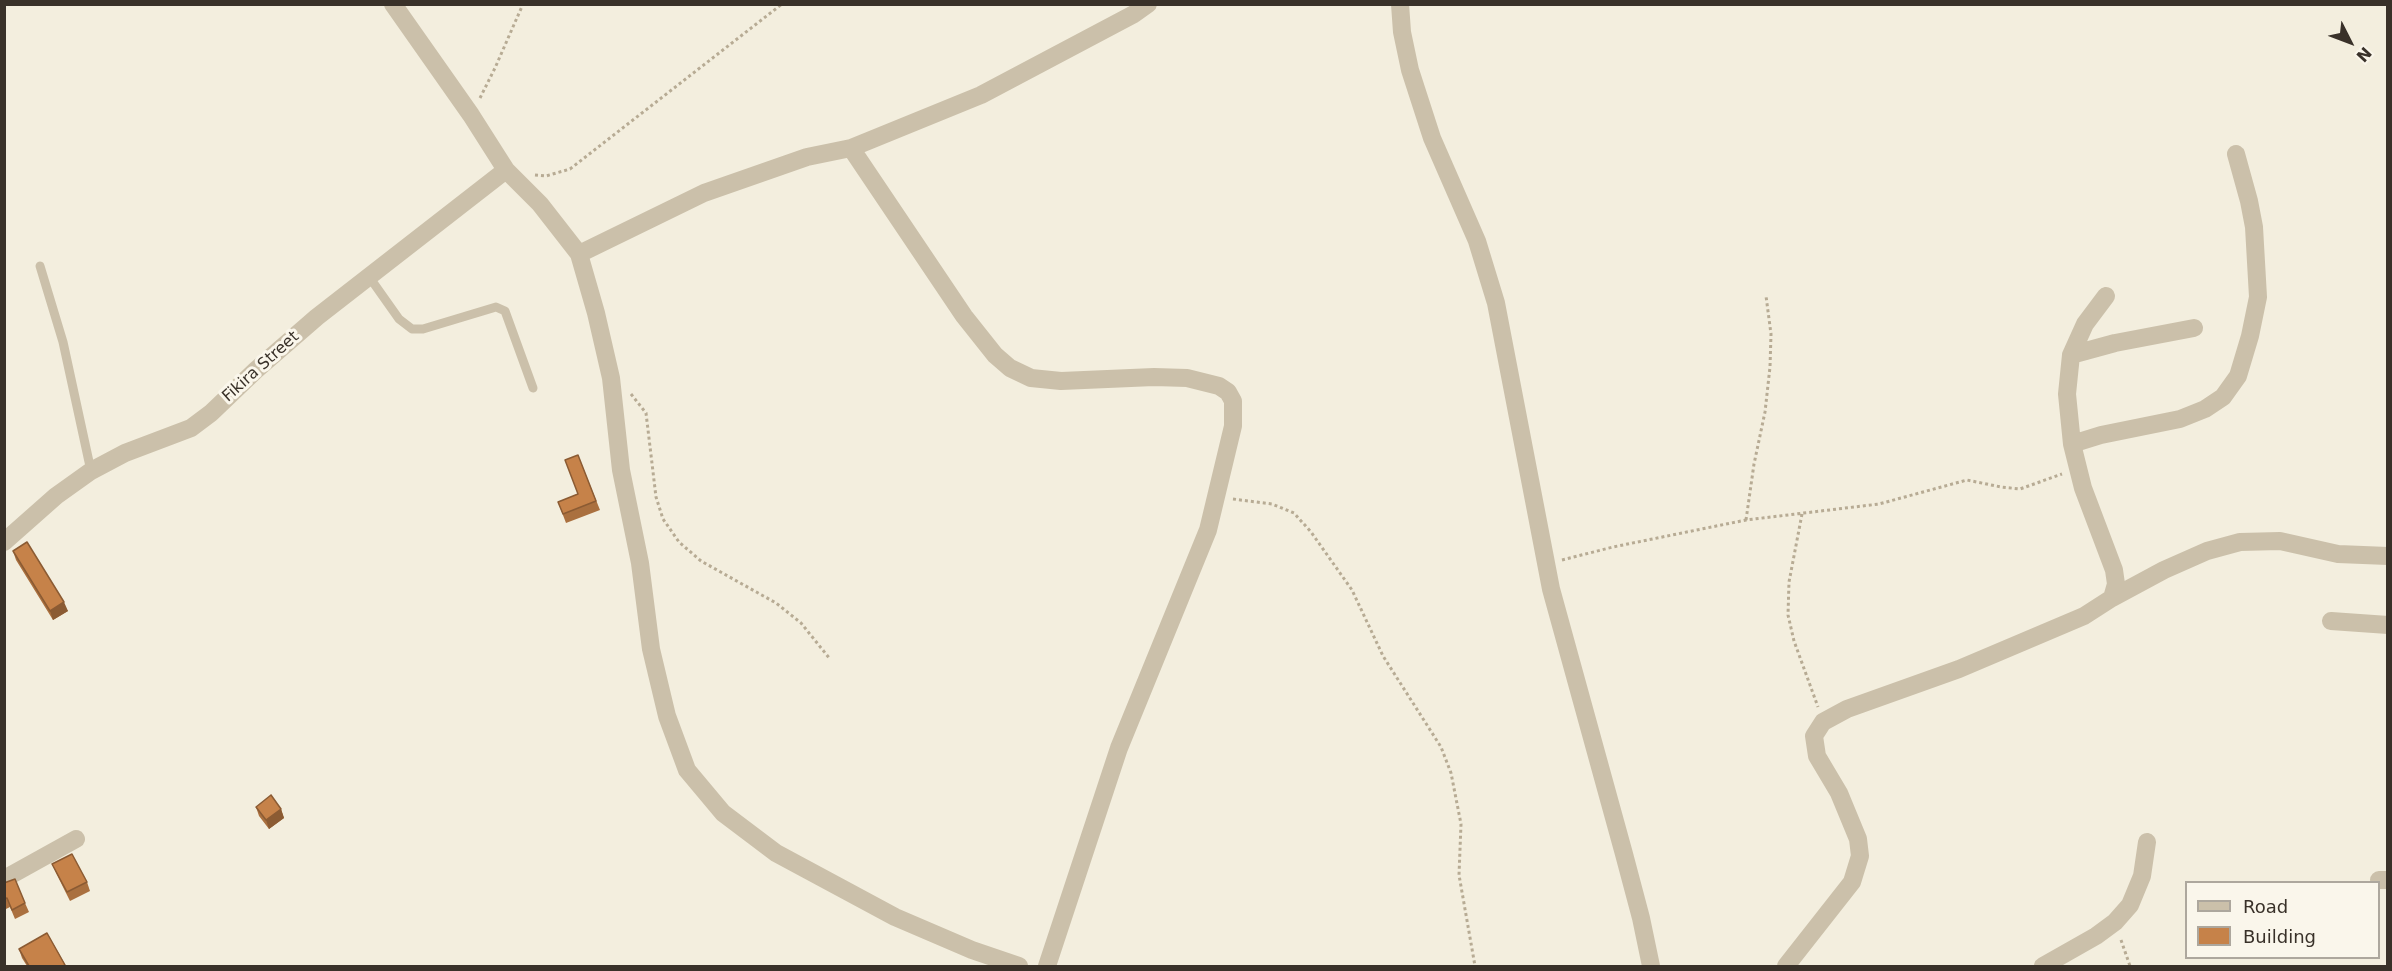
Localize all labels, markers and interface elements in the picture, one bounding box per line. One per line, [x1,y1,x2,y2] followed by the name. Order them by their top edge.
[2320,12,2380,72] north arrow
[2352,43,2375,66] text: N
[219,328,303,406] street label: Fikira Street
[2185,881,2380,959] legend
[2243,896,2288,917] text: Road
[2243,926,2316,947] text: Building

